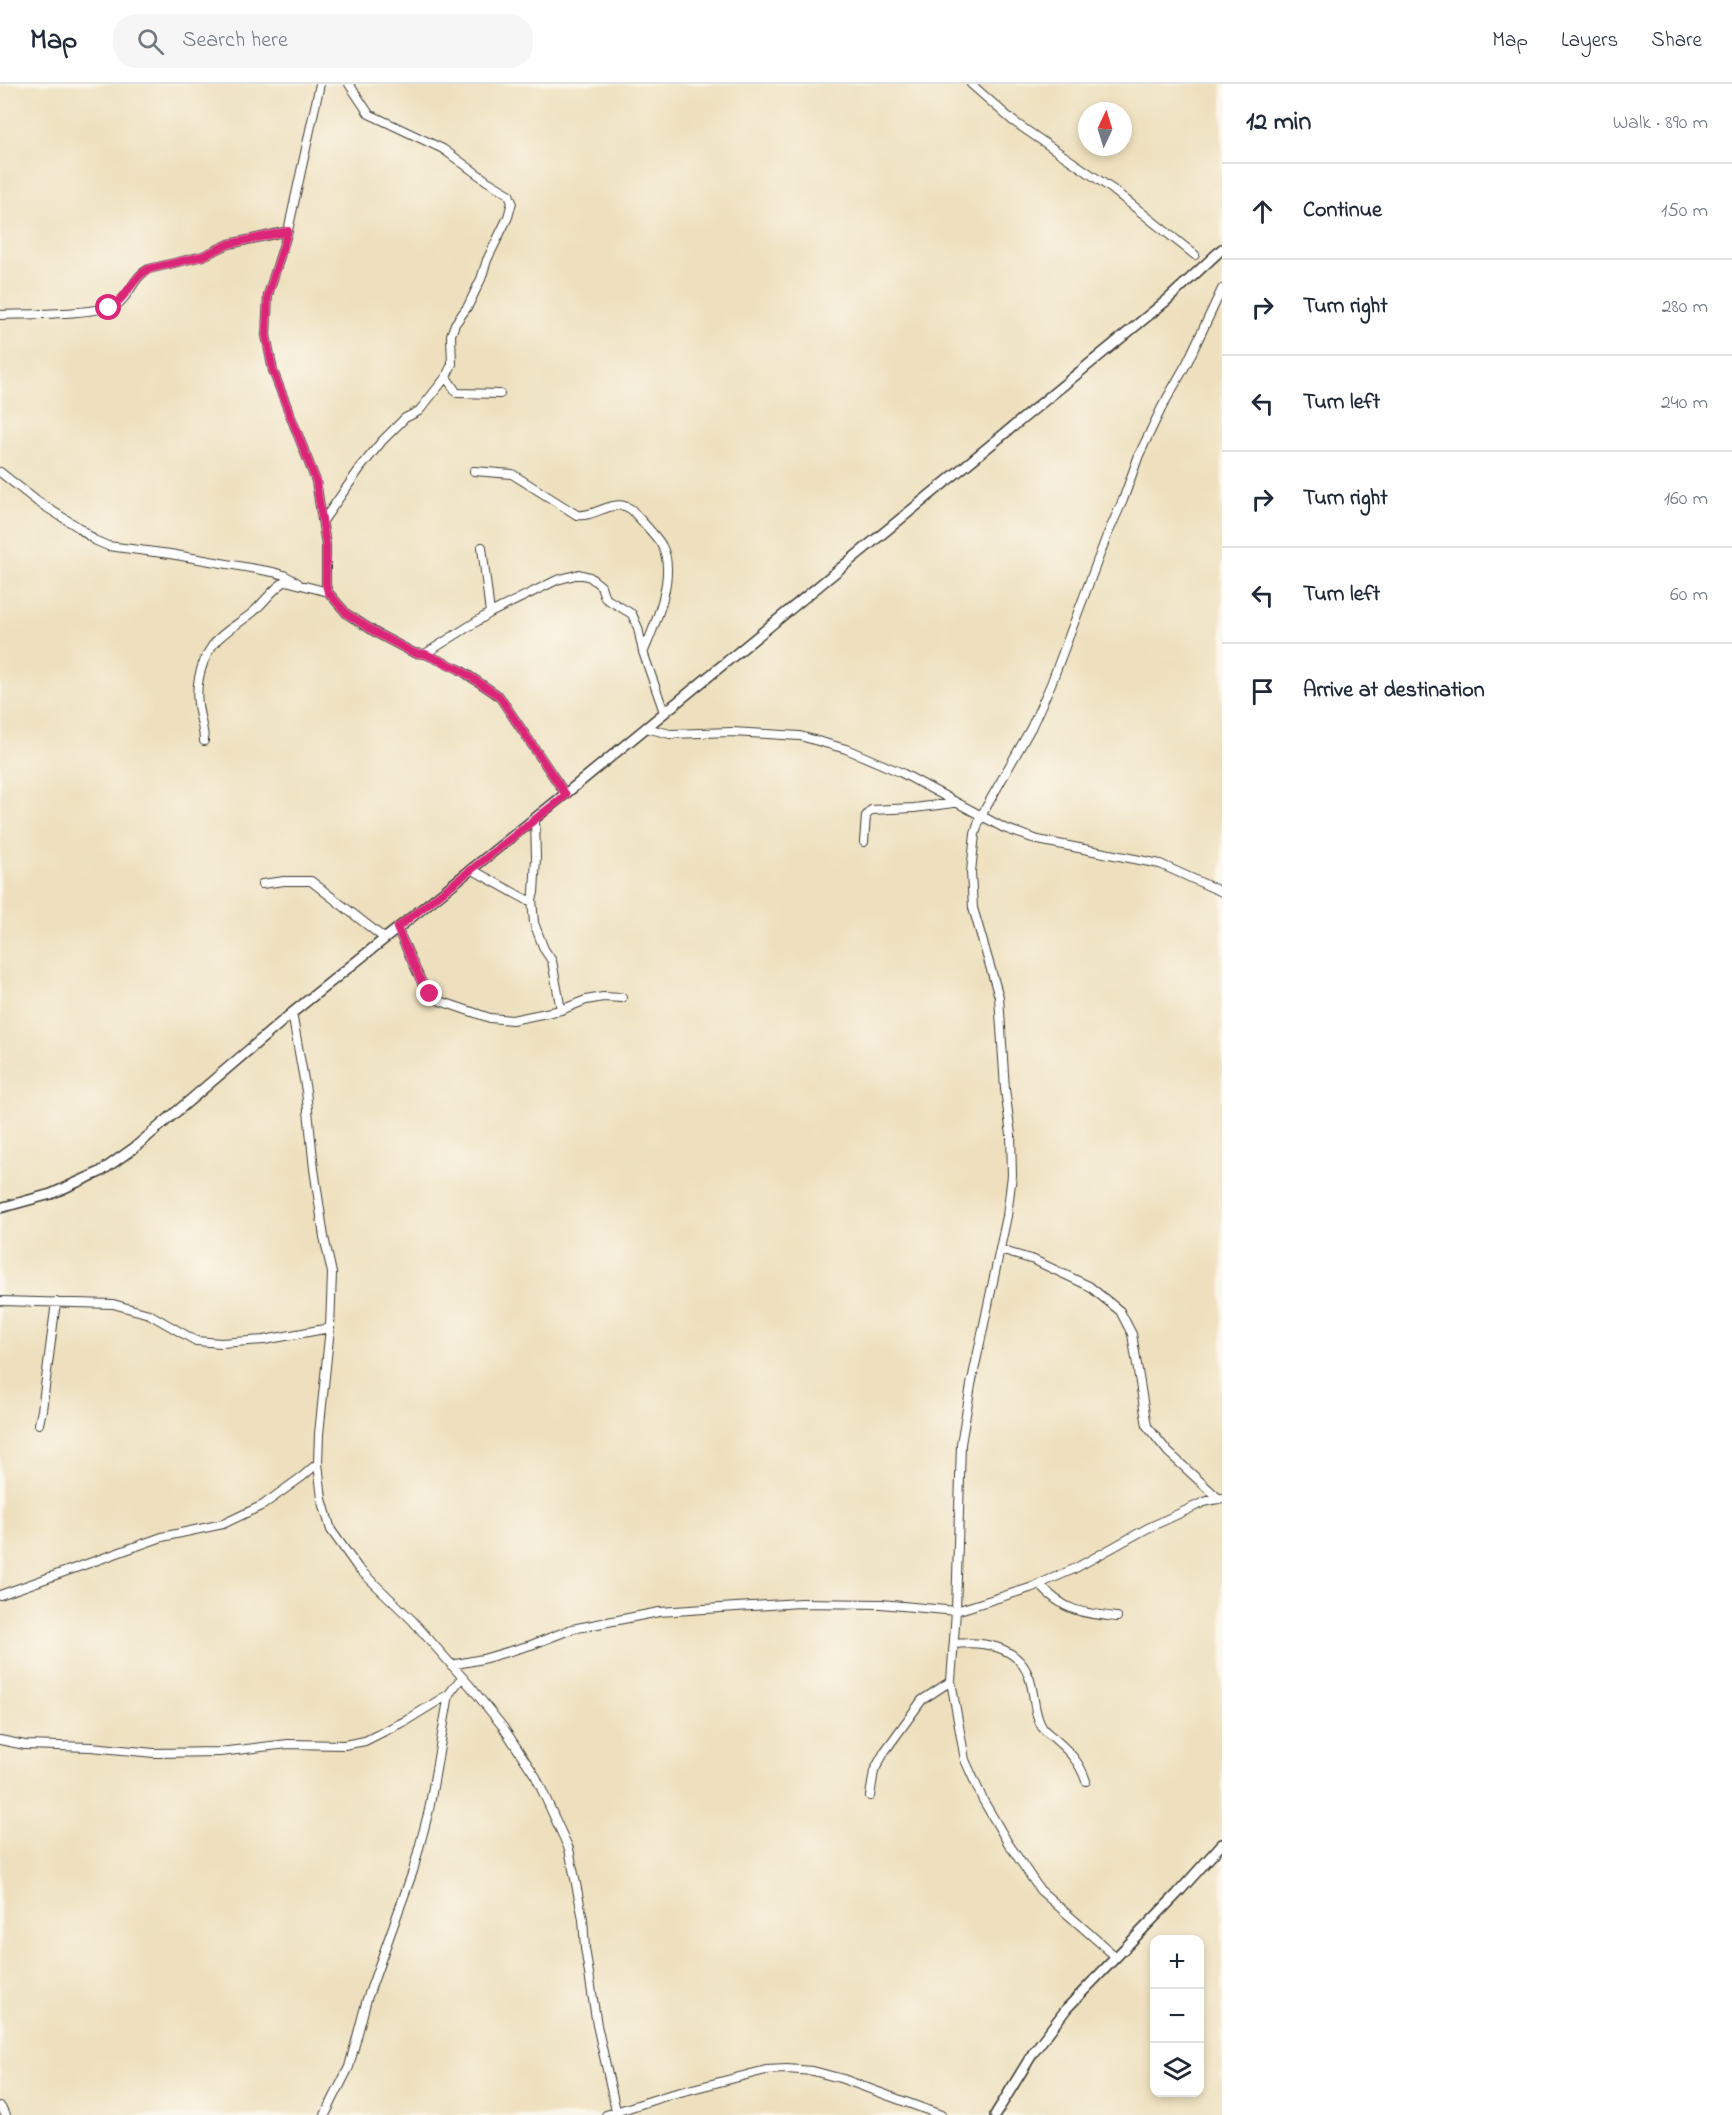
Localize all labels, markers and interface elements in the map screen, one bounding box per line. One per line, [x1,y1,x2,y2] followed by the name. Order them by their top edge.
[113,14,533,68] search box
[30,21,77,62] text: Map
[134,25,167,58] icon: search
[182,25,288,57] text: Search here
[1492,26,1528,56] text: Map
[1561,26,1618,56] text: Layers
[1651,26,1702,56] text: Share
[1078,102,1132,156] north arrow
[1246,104,1311,142] text: 12 min
[1613,109,1708,138] text: Walk · 890 m
[1246,195,1279,228] icon: ahead
[1303,195,1382,227] text: Continue
[1661,197,1708,226] text: 150 m
[1246,291,1279,324] icon: right
[1303,291,1388,323] text: Turn right
[1661,293,1708,322] text: 280 m
[95,294,121,320] route start
[1246,387,1279,420] icon: left
[1303,387,1380,419] text: Turn left
[1661,389,1708,418] text: 240 m
[1246,483,1279,516] icon: right
[1303,483,1388,515] text: Turn right
[1664,485,1708,514] text: 160 m
[1246,579,1279,612] icon: left
[1303,579,1380,611] text: Turn left
[1670,581,1708,610] text: 60 m
[1246,675,1279,708] icon: arrive
[1303,675,1485,707] text: Arrive at destination
[416,980,442,1006] route end
[1150,1935,1204,2097] map controls
[1150,1935,1204,1989] button: +
[1150,1989,1204,2043] button: −
[1150,2043,1204,2097] button: layers

